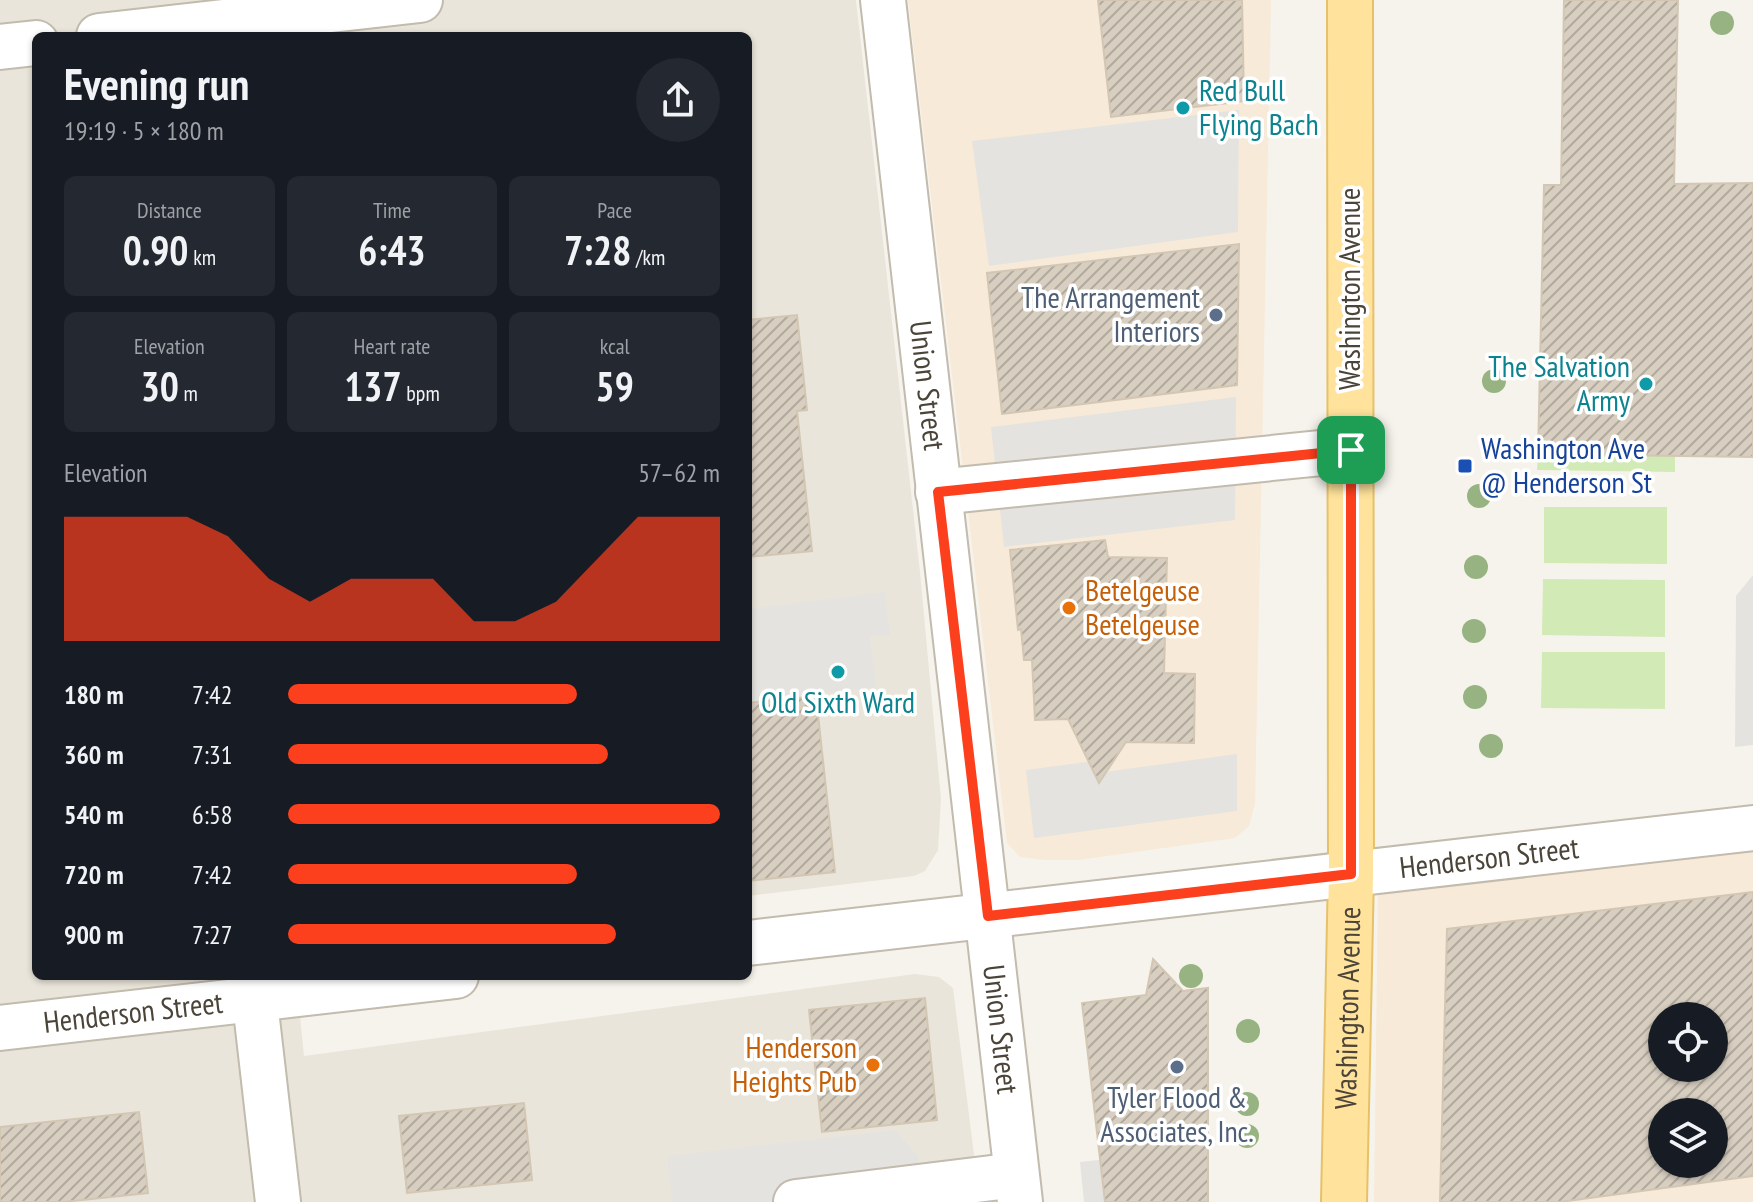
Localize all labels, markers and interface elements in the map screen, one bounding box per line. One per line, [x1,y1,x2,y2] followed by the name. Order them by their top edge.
[64,55,249,112] text: Evening run
[636,58,720,142] button: share
[1199,70,1319,143] place label: Red Bull Flying Bach
[1174,99,1192,117] marker: Red Bull Flying Bach
[64,114,224,147] text: 19:19 · 5 × 180 m
[1329,188,1368,390] street label: Washington Avenue
[137,196,202,224] text: Distance
[373,196,411,224] text: Time
[597,196,632,224] text: Pace
[123,224,188,276] text: 0.90
[358,224,426,276] text: 6:43
[564,224,631,276] text: 7:28
[188,243,216,271] text: km
[631,243,665,271] text: /km
[1021,277,1201,350] place label: The Arrangement Interiors
[1207,306,1225,324] marker: The Arrangement Interiors
[902,319,955,453] street label: Union Street
[134,332,205,360] text: Elevation
[354,332,430,360] text: Heart rate
[600,332,630,360] text: kcal
[1488,346,1631,419] place label: The Salvation Army
[141,360,179,412] text: 30
[344,360,402,412] text: 137
[596,360,634,412] text: 59
[1637,375,1655,393] marker: The Salvation Army
[179,379,198,407] text: m
[402,379,440,407] text: bpm
[1317,416,1385,484] pin
[1329,428,1373,472] icon: arrive
[1481,428,1653,501] place label: Washington Ave @ Henderson St
[64,456,147,489] text: Elevation
[638,456,720,489] text: 57–62 m
[1456,457,1474,475] marker: Washington Ave @ Henderson St
[1085,570,1200,643] place label: Betelgeuse Betelgeuse
[1060,599,1078,617] marker: Betelgeuse Betelgeuse
[829,663,847,681] marker: Old Sixth Ward
[64,678,124,711] text: 180 m
[192,678,232,711] text: 7:42
[761,682,915,721] place label: Old Sixth Ward
[64,738,124,771] text: 360 m
[192,738,232,771] text: 7:31
[64,798,124,831] text: 540 m
[192,798,232,831] text: 6:58
[1397,827,1581,886] street label: Henderson Street
[64,858,124,891] text: 720 m
[192,858,232,891] text: 7:42
[1325,906,1368,1110] street label: Washington Avenue
[64,918,124,951] text: 900 m
[192,918,232,951] text: 7:27
[975,962,1029,1097] street label: Union Street
[41,982,225,1041] street label: Henderson Street
[1648,1002,1728,1178] map controls
[1648,1002,1728,1082] button: locate
[732,1027,857,1100] place label: Henderson Heights Pub
[864,1056,882,1074] marker: Henderson Heights Pub
[1168,1058,1186,1076] marker: Tyler Flood & Associates, Inc.
[1100,1077,1254,1150] place label: Tyler Flood & Associates, Inc.
[1648,1098,1728,1178] button: layers

